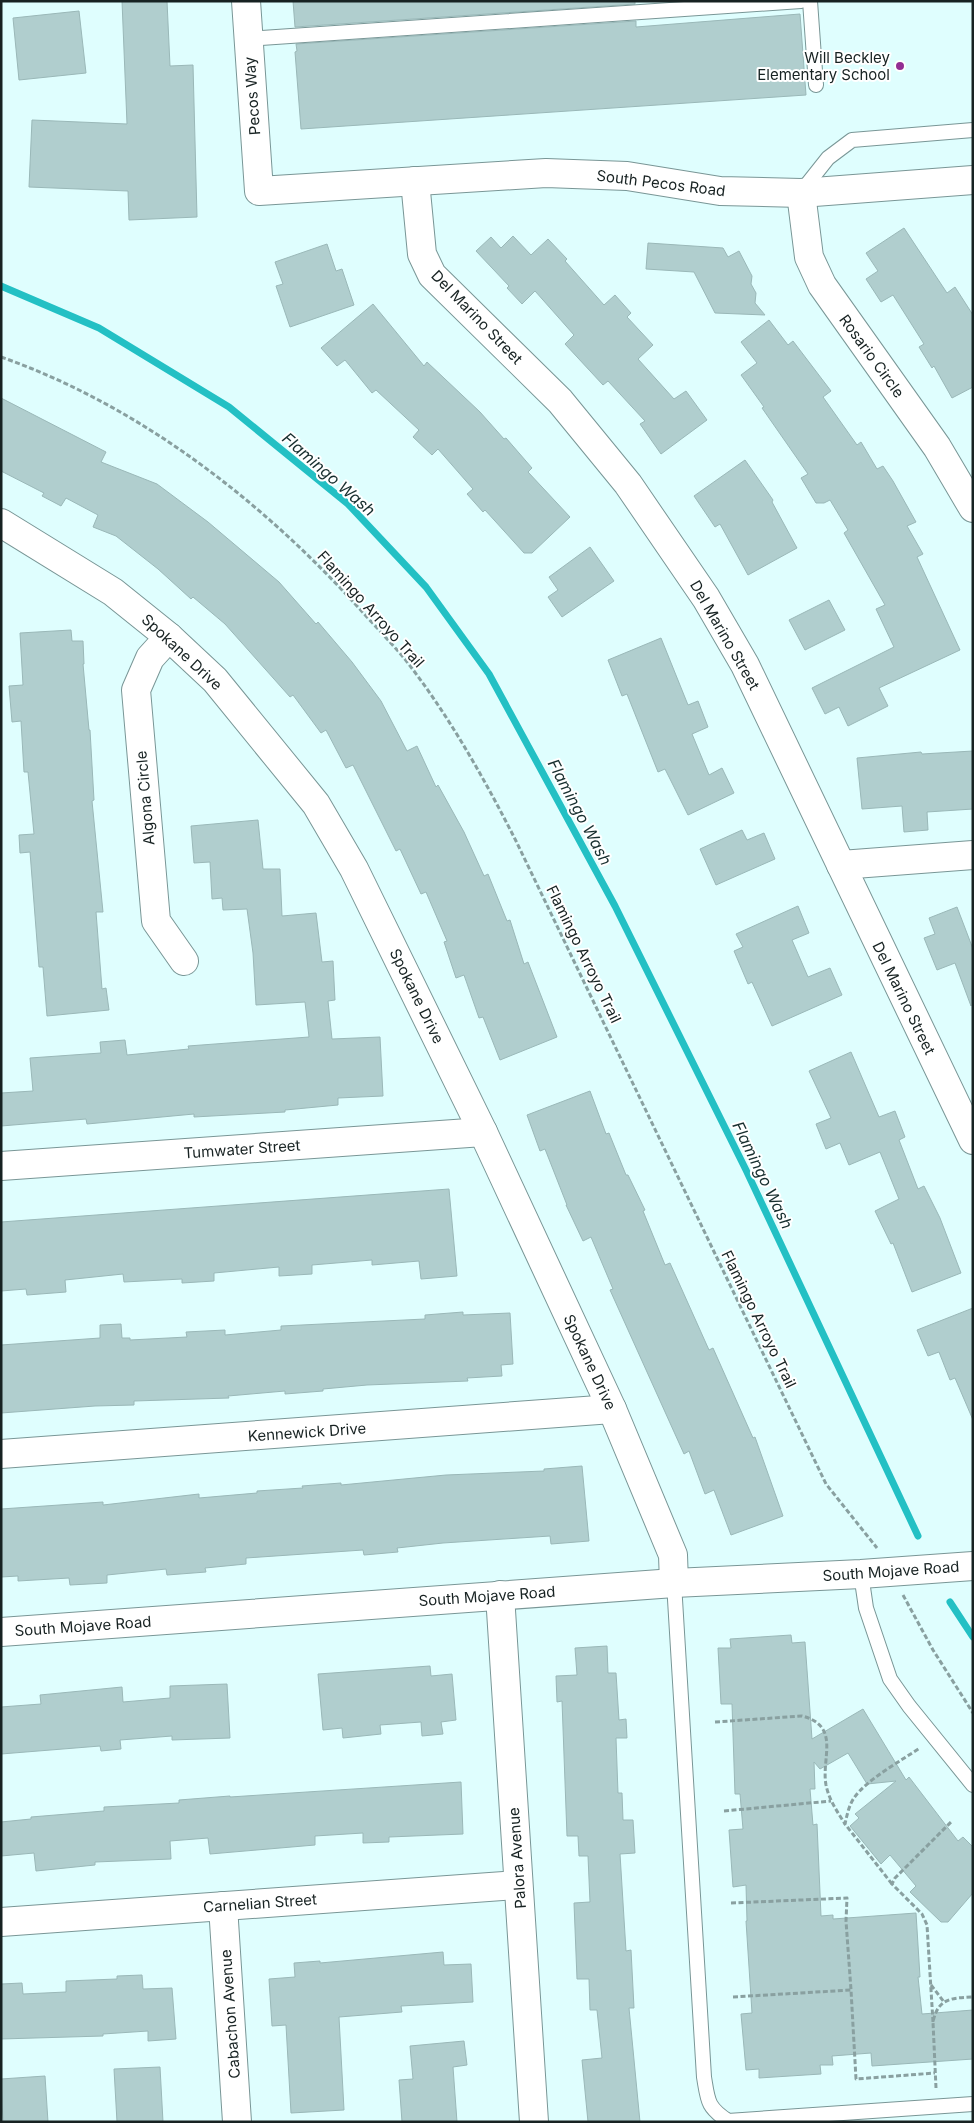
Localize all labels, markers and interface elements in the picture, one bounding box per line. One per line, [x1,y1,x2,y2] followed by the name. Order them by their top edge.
[757,48,891,84] place label: Will Beckley Elementary School
[240,56,264,136] street label: Pecos Way
[894,60,906,72] marker: Will Beckley Elementary School
[596,166,726,200] street label: South Pecos Road
[427,266,527,368] street label: Del Marino Street
[835,311,909,401] street label: Rosario Circle
[278,428,380,520] water label: Flamingo Wash
[313,547,429,671] street label: Flamingo Arroyo Trail
[686,577,764,693] street label: Del Marino Street
[138,610,226,694] street label: Spokane Drive
[131,750,159,846] street label: Algona Circle
[544,756,616,868] water label: Flamingo Wash
[542,882,626,1026] street label: Flamingo Arroyo Trail
[868,938,940,1058] street label: Del Marino Street
[386,945,448,1047] street label: Spokane Drive
[728,1118,798,1232] water label: Flamingo Wash
[183,1135,301,1163] street label: Tumwater Street
[717,1247,801,1391] street label: Flamingo Arroyo Trail
[560,1311,620,1413] street label: Spokane Drive
[247,1418,367,1446] street label: Kennewick Drive
[822,1557,960,1585] street label: South Mojave Road
[418,1582,556,1610] street label: South Mojave Road
[14,1612,152,1640] street label: South Mojave Road
[504,1807,530,1909] street label: Palora Avenue
[202,1890,318,1916] street label: Carnelian Street
[216,1949,244,2079] street label: Cabachon Avenue

